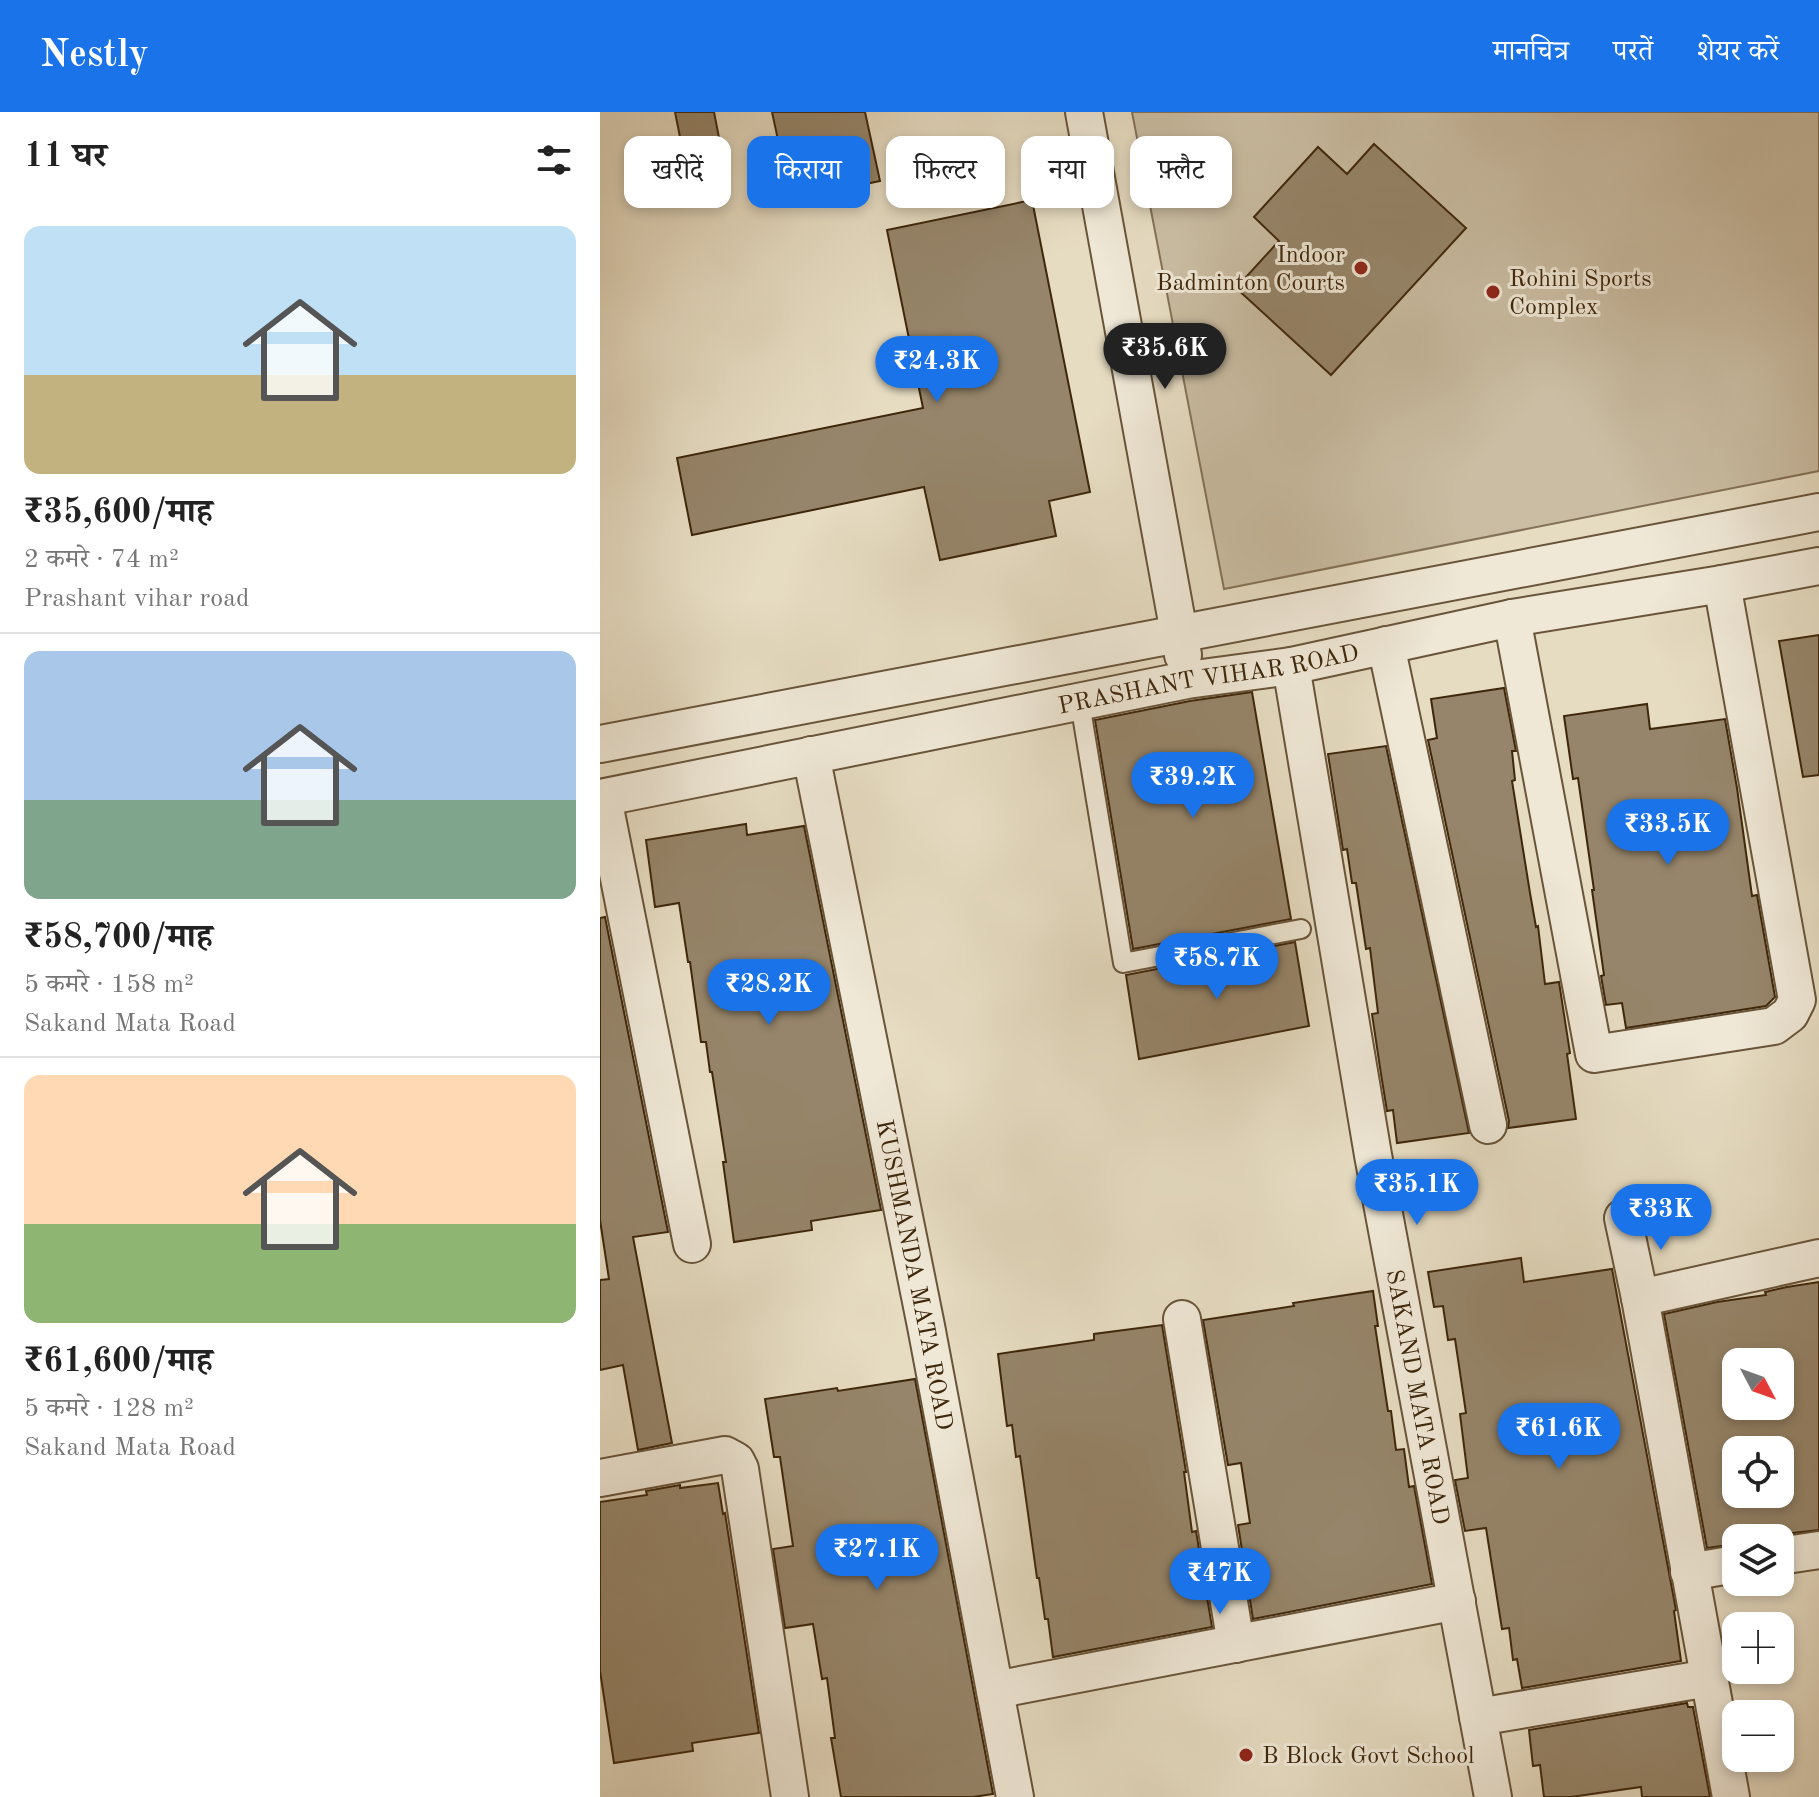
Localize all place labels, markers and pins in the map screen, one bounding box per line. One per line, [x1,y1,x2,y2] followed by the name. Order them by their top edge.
[1156,244,1345,296] place label: Indoor Badminton Courts
[1352,259,1370,277] marker: Indoor Badminton Courts
[1509,268,1652,320] place label: Rohini Sports Complex
[1484,283,1502,301] marker: Rohini Sports Complex
[1100,323,1230,391] pin: ₹35.6K
[872,336,1002,404] pin: ₹24.3K
[1128,752,1258,820] pin: ₹39.2K
[1603,799,1733,867] pin: ₹33.5K
[1152,933,1282,1001] pin: ₹58.7K
[704,959,834,1027] pin: ₹28.2K
[1352,1159,1482,1227] pin: ₹35.1K
[1614,1184,1708,1252] pin: ₹33K
[1494,1403,1624,1471] pin: ₹61.6K
[812,1524,942,1592] pin: ₹27.1K
[1173,1548,1267,1616] pin: ₹47K
[1262,1745,1475,1769] place label: B Block Govt School
[1237,1746,1255,1764] marker: B Block Govt School

